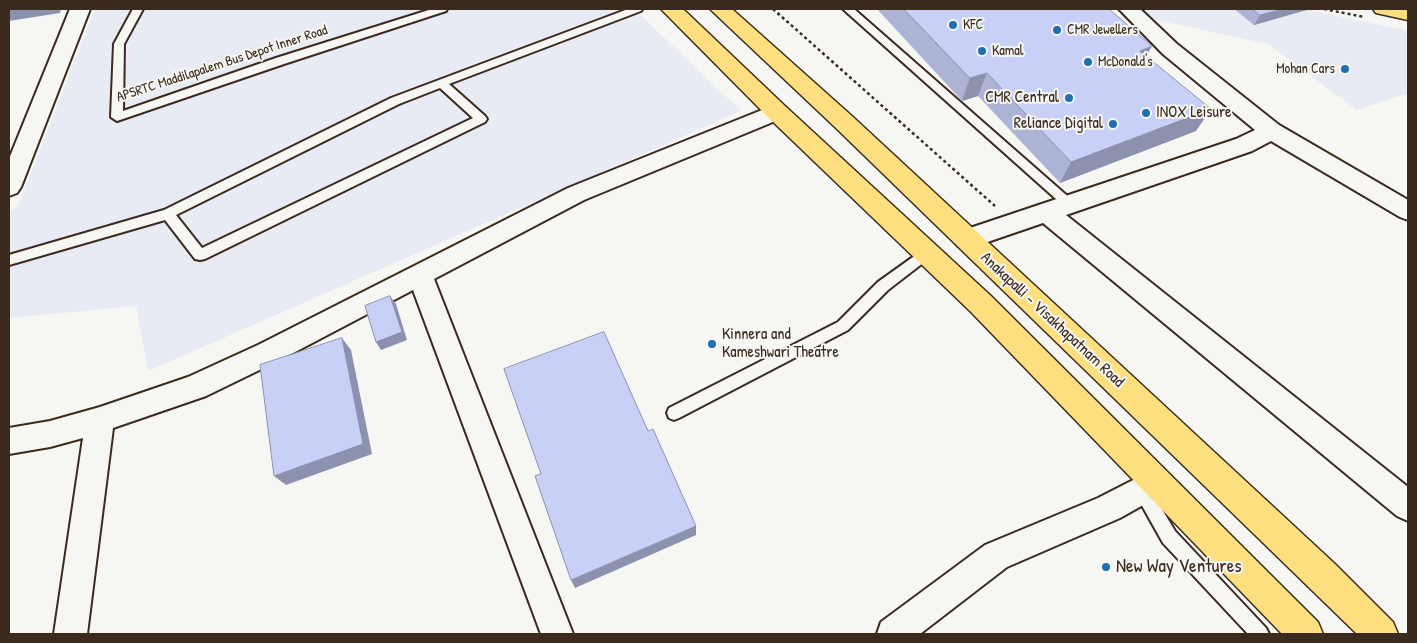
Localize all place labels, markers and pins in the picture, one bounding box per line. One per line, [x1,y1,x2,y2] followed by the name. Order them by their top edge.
[963,17,983,33] place label: KFC
[947,19,959,31] marker: KFC
[1067,22,1138,38] place label: CMR Jewellers
[1051,24,1063,36] marker: CMR Jewellers
[992,43,1024,59] place label: Kamal
[976,45,988,57] marker: Kamal
[1098,54,1153,70] place label: McDonald's
[1082,56,1094,68] marker: McDonald's
[1276,61,1335,77] place label: Mohan Cars
[1339,63,1351,75] marker: Mohan Cars
[985,88,1059,108] place label: CMR Central
[1063,92,1075,104] marker: CMR Central
[1156,103,1231,123] place label: INOX Leisure
[1140,107,1152,119] marker: INOX Leisure
[1014,114,1103,134] place label: Reliance Digital
[1107,118,1119,130] marker: Reliance Digital
[722,325,839,363] place label: Kinnera and Kameshwari Theatre
[706,338,718,350] marker: Kinnera and Kameshwari Theatre
[1116,556,1242,578] place label: New Way Ventures
[1100,561,1112,573] marker: New Way Ventures

